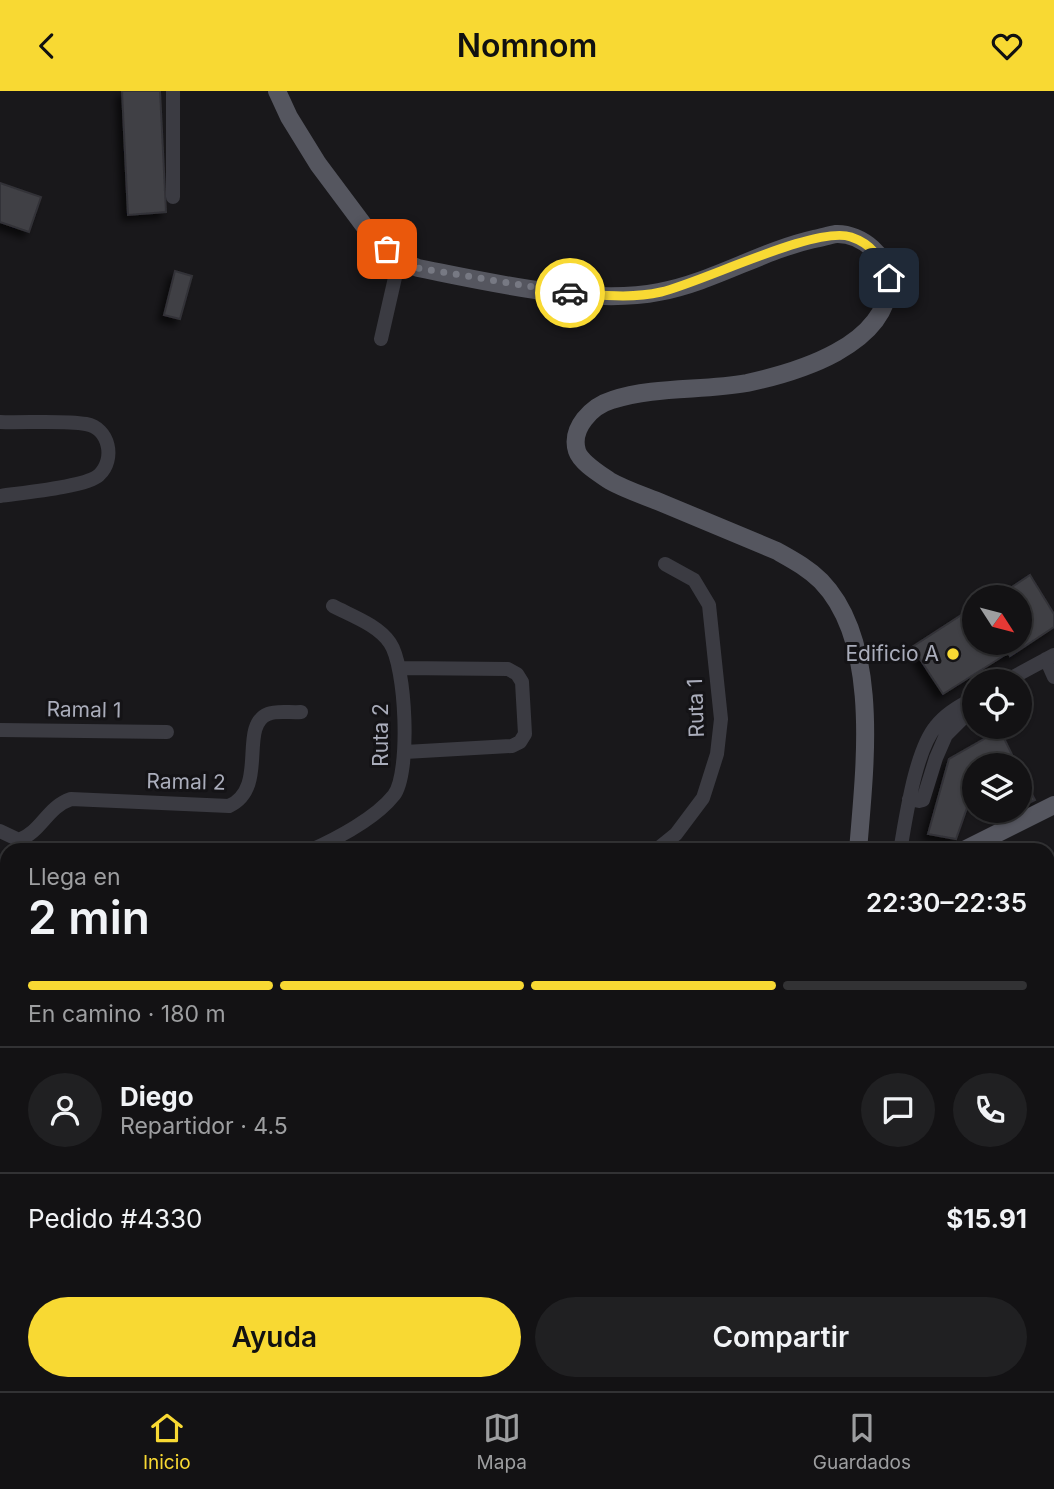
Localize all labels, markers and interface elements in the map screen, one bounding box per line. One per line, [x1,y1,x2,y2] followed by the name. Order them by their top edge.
[457,26,597,65] text: Nomnom
[28,27,66,65] icon: back
[988,27,1026,65] icon: heart
[357,219,417,279] pin
[368,230,406,268] icon: bag
[859,248,919,308] pin
[535,258,605,328] courier
[870,259,908,297] icon: home
[551,274,589,312] icon: car
[962,585,1032,655] north arrow
[962,585,1032,823] map controls
[846,641,939,666] place label: Edificio A
[945,646,961,662] marker: Edificio A
[962,669,1032,739] button: locate
[682,678,709,738] street label: Ruta 1
[46,696,122,723] street label: Ramal 1
[368,703,393,767] street label: Ruta 2
[962,753,1032,823] button: layers
[146,768,226,795] street label: Ramal 2
[28,863,120,891] text: Llega en
[866,887,1027,918] text: 22:30–22:35
[28,889,150,945] text: 2 min
[28,1000,226,1028] text: En camino · 180 m
[28,1073,102,1147] button: person
[861,1073,935,1147] button: chat
[953,1073,1027,1147] button: phone
[120,1081,194,1112] text: Diego
[120,1112,288,1140] text: Repartidor · 4.5
[28,1203,202,1234] text: Pedido #4330
[946,1203,1027,1234] text: $15.91
[28,1297,521,1377] button: Ayuda
[535,1297,1027,1377] button: Compartir
[143,1409,191,1474] tab: Inicio
[477,1409,527,1474] tab: Mapa
[813,1409,911,1474] tab: Guardados

